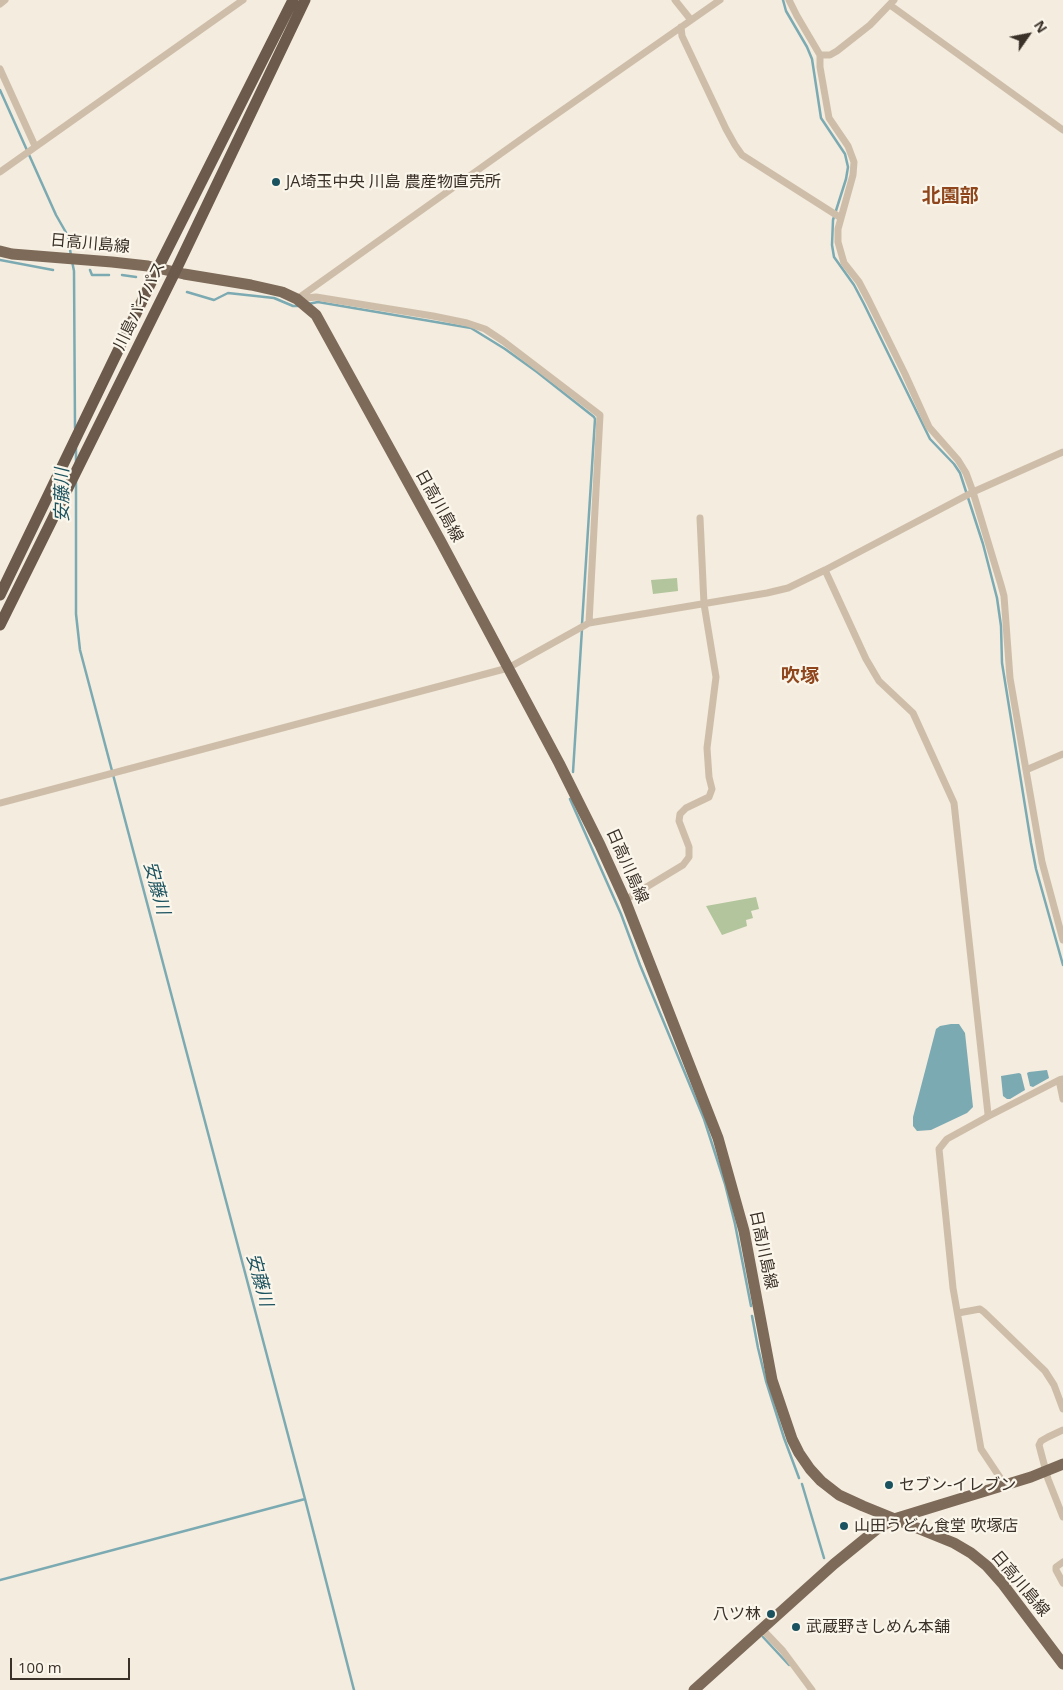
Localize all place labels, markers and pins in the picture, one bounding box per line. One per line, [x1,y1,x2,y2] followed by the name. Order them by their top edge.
[286,172,501,192] place label: JA埼玉中央 川島 農産物直売所
[270,176,282,188] marker: JA埼玉中央 川島 農産物直売所
[899,1475,1016,1495] place label: セブン-イレブン
[883,1479,895,1491] marker: セブン-イレブン
[854,1516,1018,1536] place label: 山田うどん食堂 吹塚店
[838,1520,850,1532] marker: 山田うどん食堂 吹塚店
[713,1604,761,1624] place label: 八ツ林
[765,1608,777,1620] marker: 八ツ林
[806,1617,950,1637] place label: 武蔵野きしめん本舗
[790,1621,802,1633] marker: 武蔵野きしめん本舗

